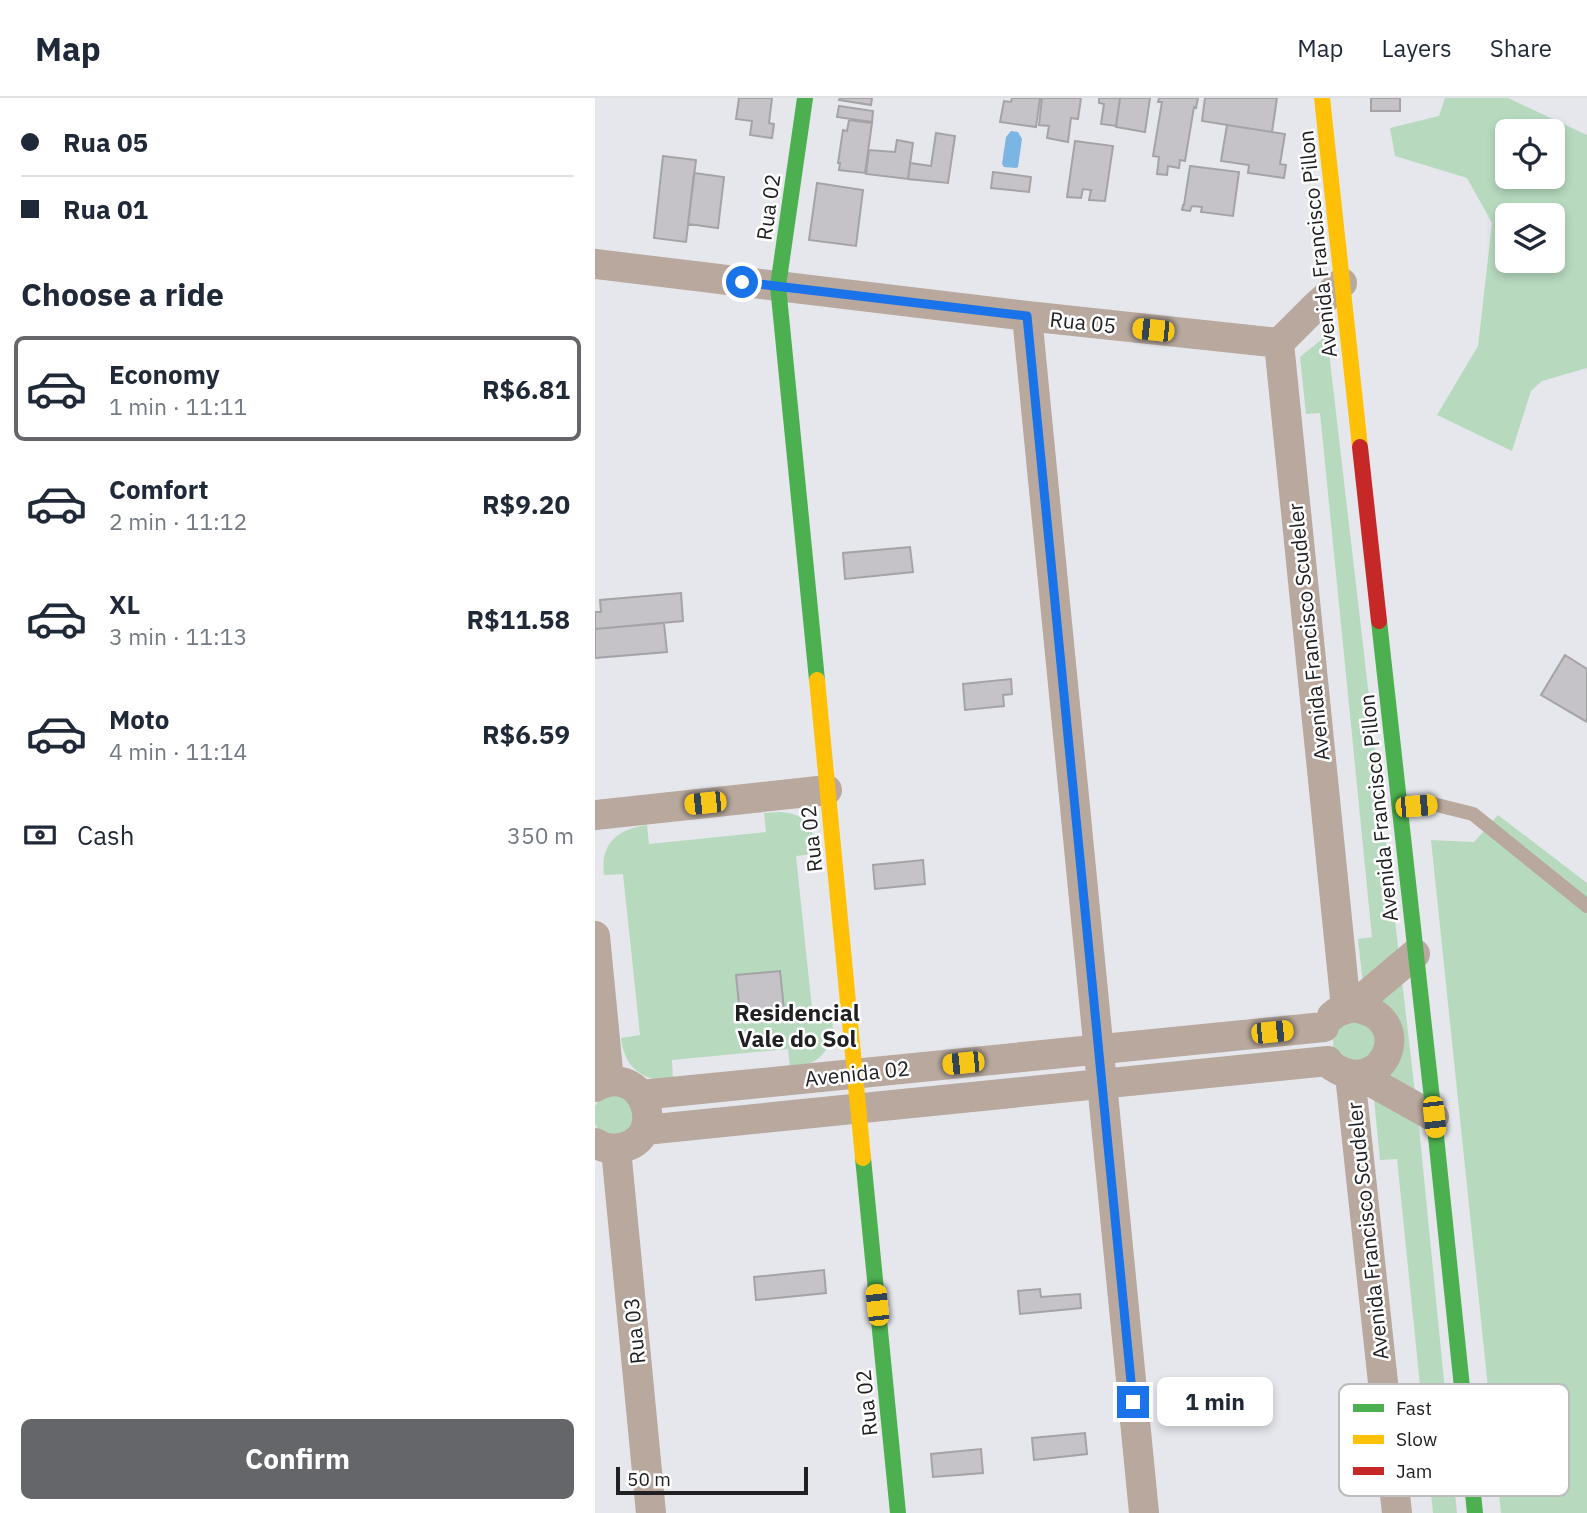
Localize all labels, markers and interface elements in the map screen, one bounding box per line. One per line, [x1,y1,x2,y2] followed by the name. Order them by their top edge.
[35,27,101,70] text: Map
[1297,32,1344,64] text: Map
[1382,32,1452,64] text: Layers
[1490,32,1552,64] text: Share
[1495,119,1565,273] map controls
[1495,119,1565,189] button: locate
[63,125,148,159] text: Rua 05
[1291,129,1343,359] street label: Avenida Francisco Pillon
[749,172,787,242] street label: Rua 02
[63,192,148,226] text: Rua 01
[1495,203,1565,273] button: layers
[726,266,758,298] route start
[21,273,224,315] text: Choose a ride
[1048,305,1118,339] street label: Rua 05
[1132,317,1175,343] car
[25,357,88,420] icon: car
[109,357,220,391] text: Economy
[482,372,570,406] text: R$6.81
[109,391,247,421] text: 1 min · 11:11
[25,472,88,535] icon: car
[109,472,208,506] text: Comfort
[482,487,570,521] text: R$9.20
[1281,502,1335,762] street label: Avenida Francisco Scudeler
[109,506,247,536] text: 2 min · 11:12
[25,587,88,650] icon: car
[109,587,140,621] text: XL
[466,602,570,636] text: R$11.58
[109,621,247,651] text: 3 min · 11:13
[1352,693,1404,923] street label: Avenida Francisco Pillon
[25,702,88,765] icon: car
[109,702,169,736] text: Moto
[482,717,570,751] text: R$6.59
[109,736,247,766] text: 4 min · 11:14
[684,790,727,816] car
[1395,794,1438,818] car
[794,804,828,874] street label: Rua 02
[21,816,59,854] icon: cash
[77,818,134,852] text: Cash
[507,820,574,850] text: 350 m
[734,997,860,1053] district label: Residencial Vale do Sol
[1251,1019,1294,1045] car
[942,1050,985,1076] car
[803,1054,911,1092] street label: Avenida 02
[1422,1095,1447,1139] car
[1340,1101,1394,1361] street label: Avenida Francisco Scudeler
[865,1283,890,1327] car
[617,1296,651,1366] street label: Rua 03
[849,1368,883,1438] street label: Rua 02
[1157,1378,1273,1426] callout: 1 min
[1339,1384,1569,1496] legend
[1117,1386,1149,1418] route end
[1185,1386,1245,1416] text: 1 min
[1396,1396,1432,1420] text: Fast
[21,1419,574,1499] button: Confirm
[1396,1427,1437,1451] text: Slow
[1396,1459,1432,1483] text: Jam
[616,1464,809,1496] scale bar
[627,1467,671,1491] text: 50 m

